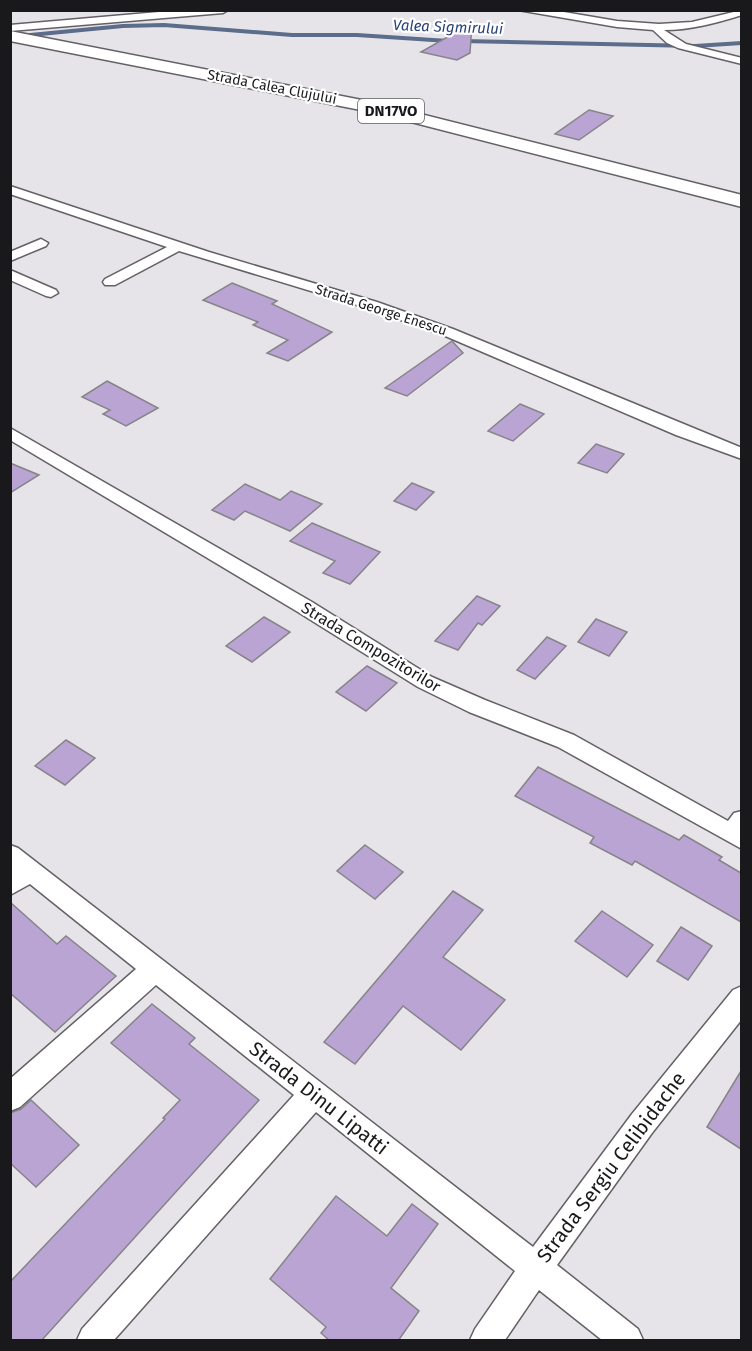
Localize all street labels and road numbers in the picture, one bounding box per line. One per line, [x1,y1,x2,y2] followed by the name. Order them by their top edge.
[206,66,338,108] street label: Strada Calea Clujului
[358,99,424,123] road number: DN17VO
[313,281,449,339] street label: Strada George Enescu
[298,598,445,697] street label: Strada Compozitorilor
[245,1036,393,1160] street label: Strada Dinu Lipatti
[532,1067,690,1267] street label: Strada Sergiu Celibidache

